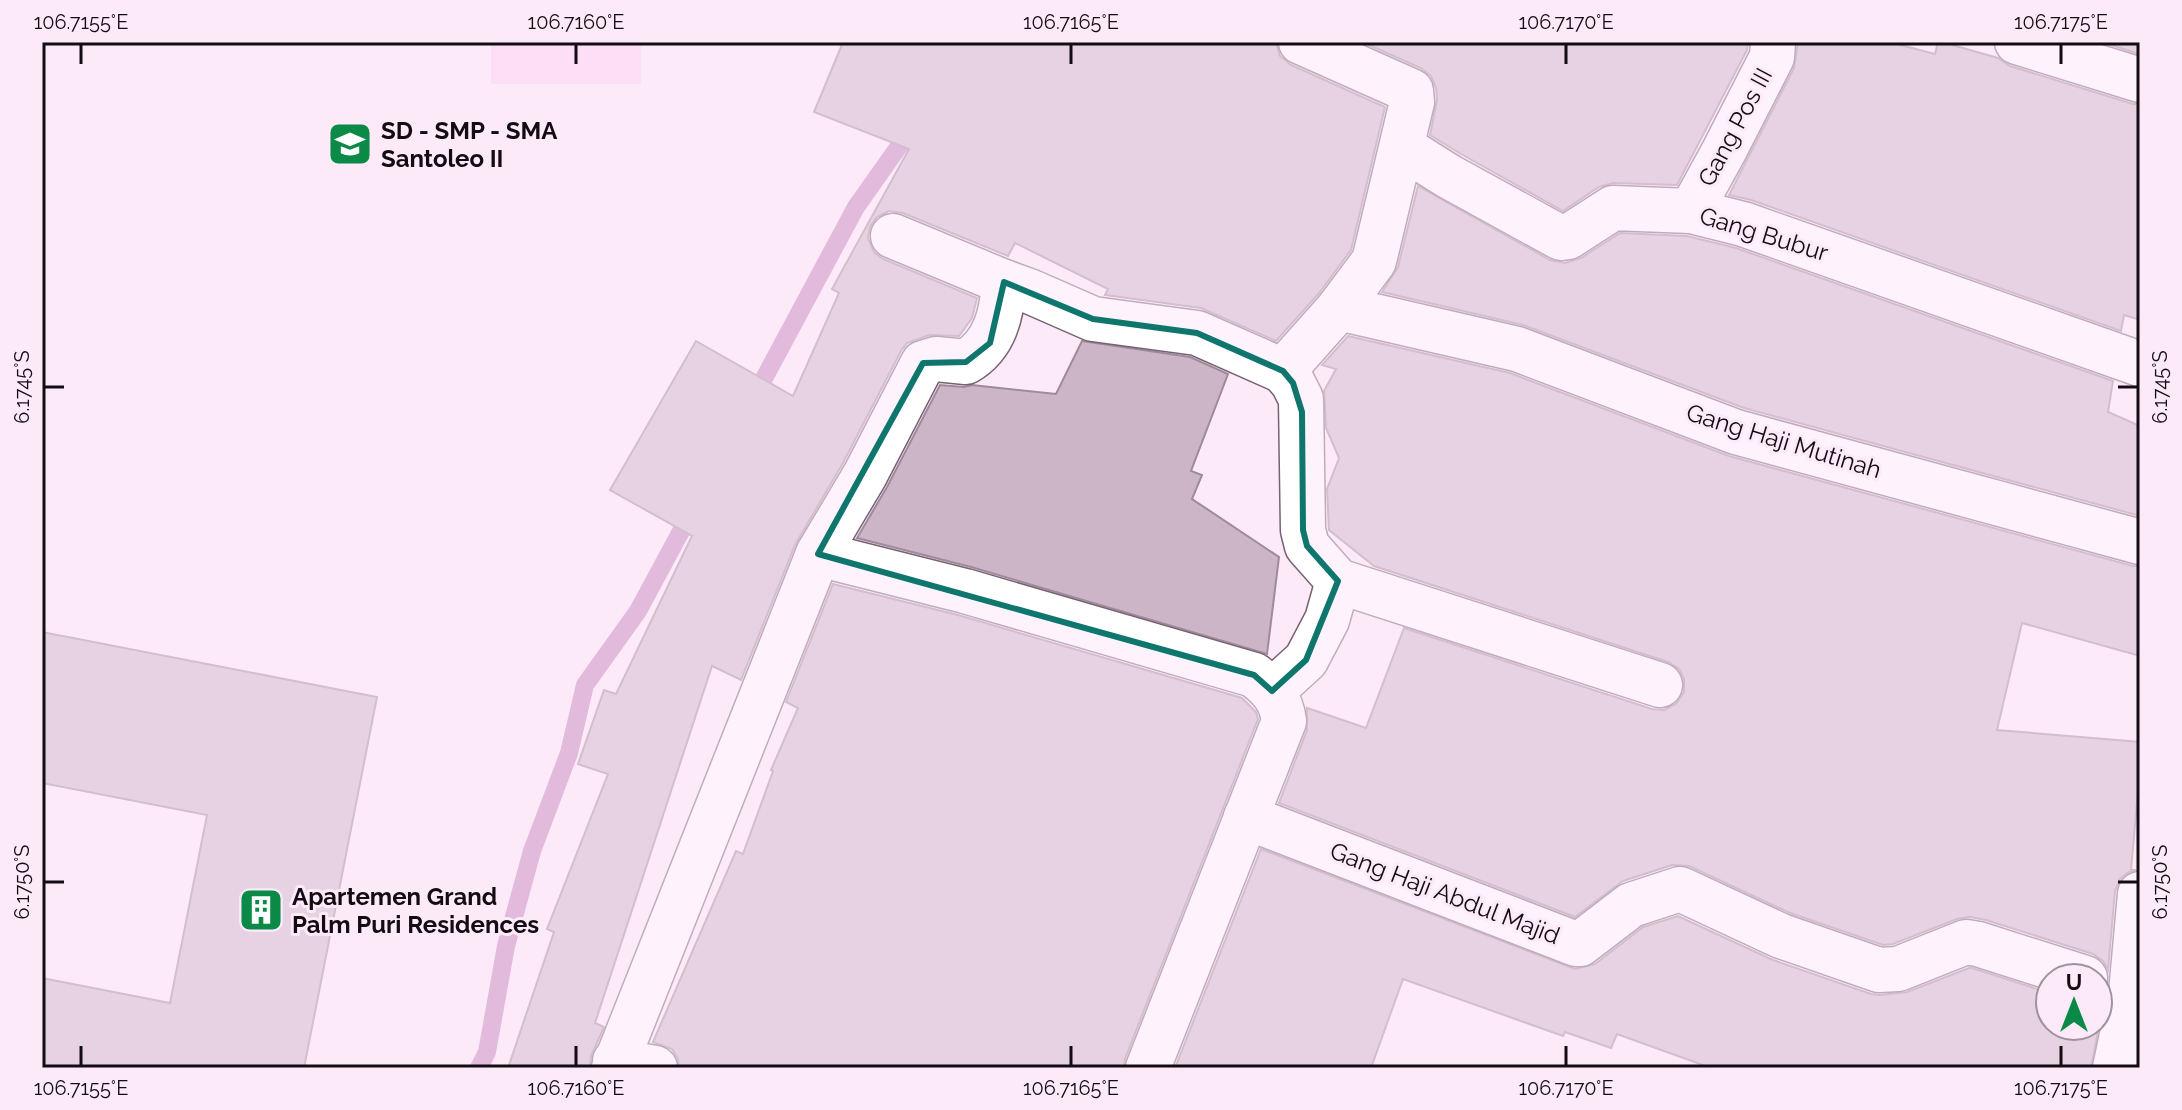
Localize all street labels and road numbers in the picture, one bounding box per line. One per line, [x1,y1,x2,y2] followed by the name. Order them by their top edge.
[1692,63,1778,191] street label: Gang Pos III
[1696,201,1832,267] street label: Gang Bubur
[1683,398,1885,484] street label: Gang Haji Mutinah
[1326,836,1564,950] street label: Gang Haji Abdul Majid

